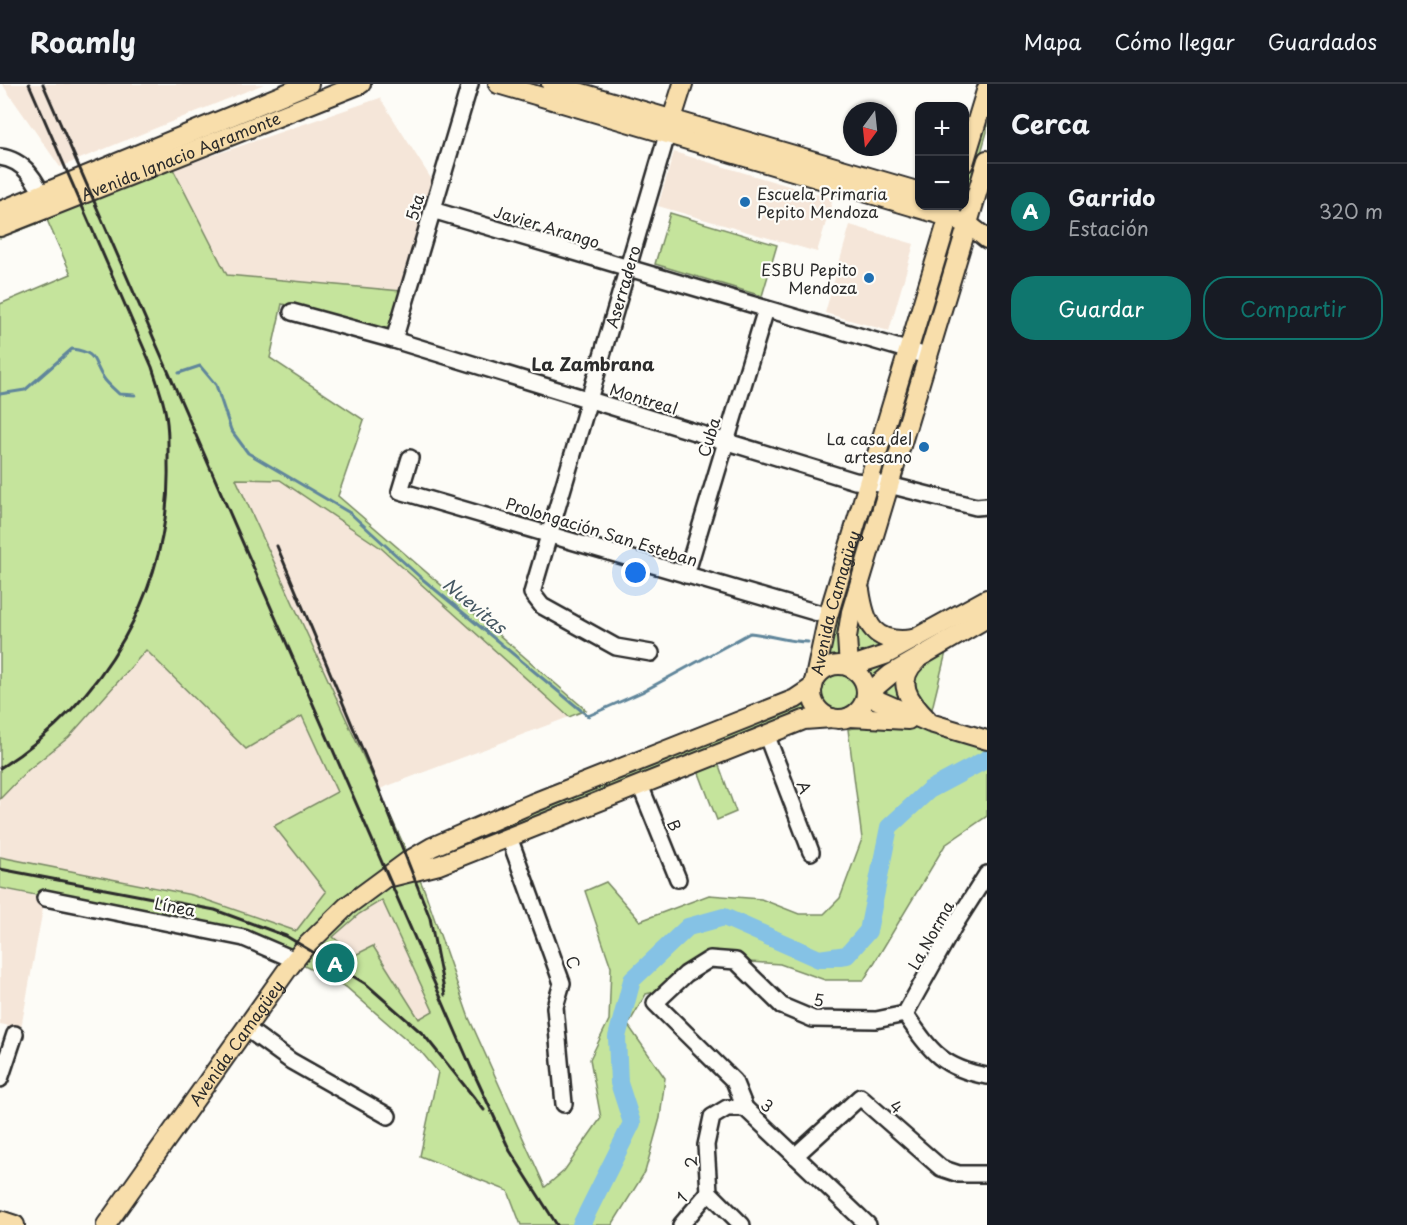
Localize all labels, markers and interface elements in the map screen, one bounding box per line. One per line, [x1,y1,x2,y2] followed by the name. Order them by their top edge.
[30,20,136,63] text: Roamly
[1024,25,1082,57] text: Mapa
[1115,25,1235,57] text: Cómo llegar
[1268,25,1377,57] text: Guardados
[843,102,897,156] north arrow
[915,102,969,210] map controls
[915,102,969,156] button: +
[1011,104,1090,143] text: Cerca
[77,105,284,206] street label: Avenida Ignacio Agramonte
[915,156,969,210] button: −
[1068,180,1155,213] text: Garrido
[757,181,887,223] place label: Escuela Primaria Pepito Mendoza
[399,191,429,223] street label: 5ta
[738,195,752,209] marker: Escuela Primaria Pepito Mendoza
[1023,196,1038,226] text: A
[1319,196,1383,226] text: 320 m
[491,198,603,254] street label: Javier Arango
[1068,213,1149,243] text: Estación
[599,242,646,331] street label: Aserradero
[761,257,857,299] place label: ESBU Pepito Mendoza
[862,271,876,285] marker: ESBU Pepito Mendoza
[1011,276,1191,340] button: Guardar
[1203,276,1383,340] button: Compartir
[532,350,655,377] district label: La Zambrana
[607,376,681,420] street label: Montreal
[691,414,725,460] street label: Cuba
[826,426,912,468] place label: La casa del artesano
[917,440,931,454] marker: La casa del artesano
[503,490,701,572] street label: Prolongación San Esteban
[804,527,865,677] street label: Avenida Camagüey
[621,558,650,587] your location
[437,570,514,641] water label: Nuevitas
[792,777,818,797] street label: A
[662,816,688,834] street label: B
[152,890,198,922] street label: Línea
[901,896,959,974] street label: La Norma
[316,940,354,986] pin: A
[561,952,587,972] street label: C
[183,975,289,1110] street label: Avenida Camagüey
[812,986,826,1012] street label: 5
[756,1093,780,1117] street label: 3
[885,1094,909,1118] street label: 4
[678,1155,702,1169] street label: 2
[670,1186,692,1208] street label: 1

